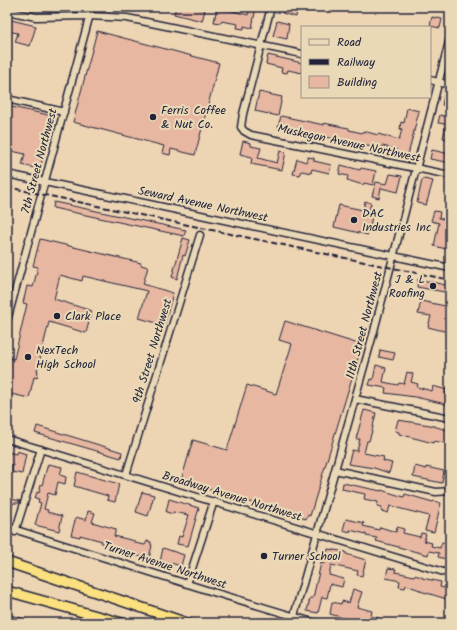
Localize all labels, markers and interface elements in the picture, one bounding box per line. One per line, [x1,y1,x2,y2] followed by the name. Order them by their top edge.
[301,26,431,98] legend
[337,33,362,52] text: Road
[337,53,375,72] text: Railway
[337,73,377,92] text: Building
[161,101,226,134] place label: Ferris Coffee & Nut Co.
[16,106,63,216] street label: 7th Street Northwest
[148,112,158,122] marker: Ferris Coffee & Nut Co.
[276,119,422,168] street label: Muskegon Avenue Northwest
[136,181,270,228] street label: Seward Avenue Northwest
[362,204,431,237] place label: DAC Industries Inc
[349,215,359,225] marker: DAC Industries Inc
[341,269,388,381] street label: 11th Street Northwest
[389,270,425,303] place label: J & L Roofing
[428,281,438,291] marker: J & L Roofing
[127,296,178,406] street label: 9th Street Northwest
[65,307,122,326] place label: Clark Place
[52,311,62,321] marker: Clark Place
[36,341,96,374] place label: NexTech High School
[23,352,33,362] marker: NexTech High School
[160,466,304,527] street label: Broadway Avenue Northwest
[101,537,229,595] street label: Turner Avenue Northwest
[272,547,341,566] place label: Turner School
[259,551,269,561] marker: Turner School

